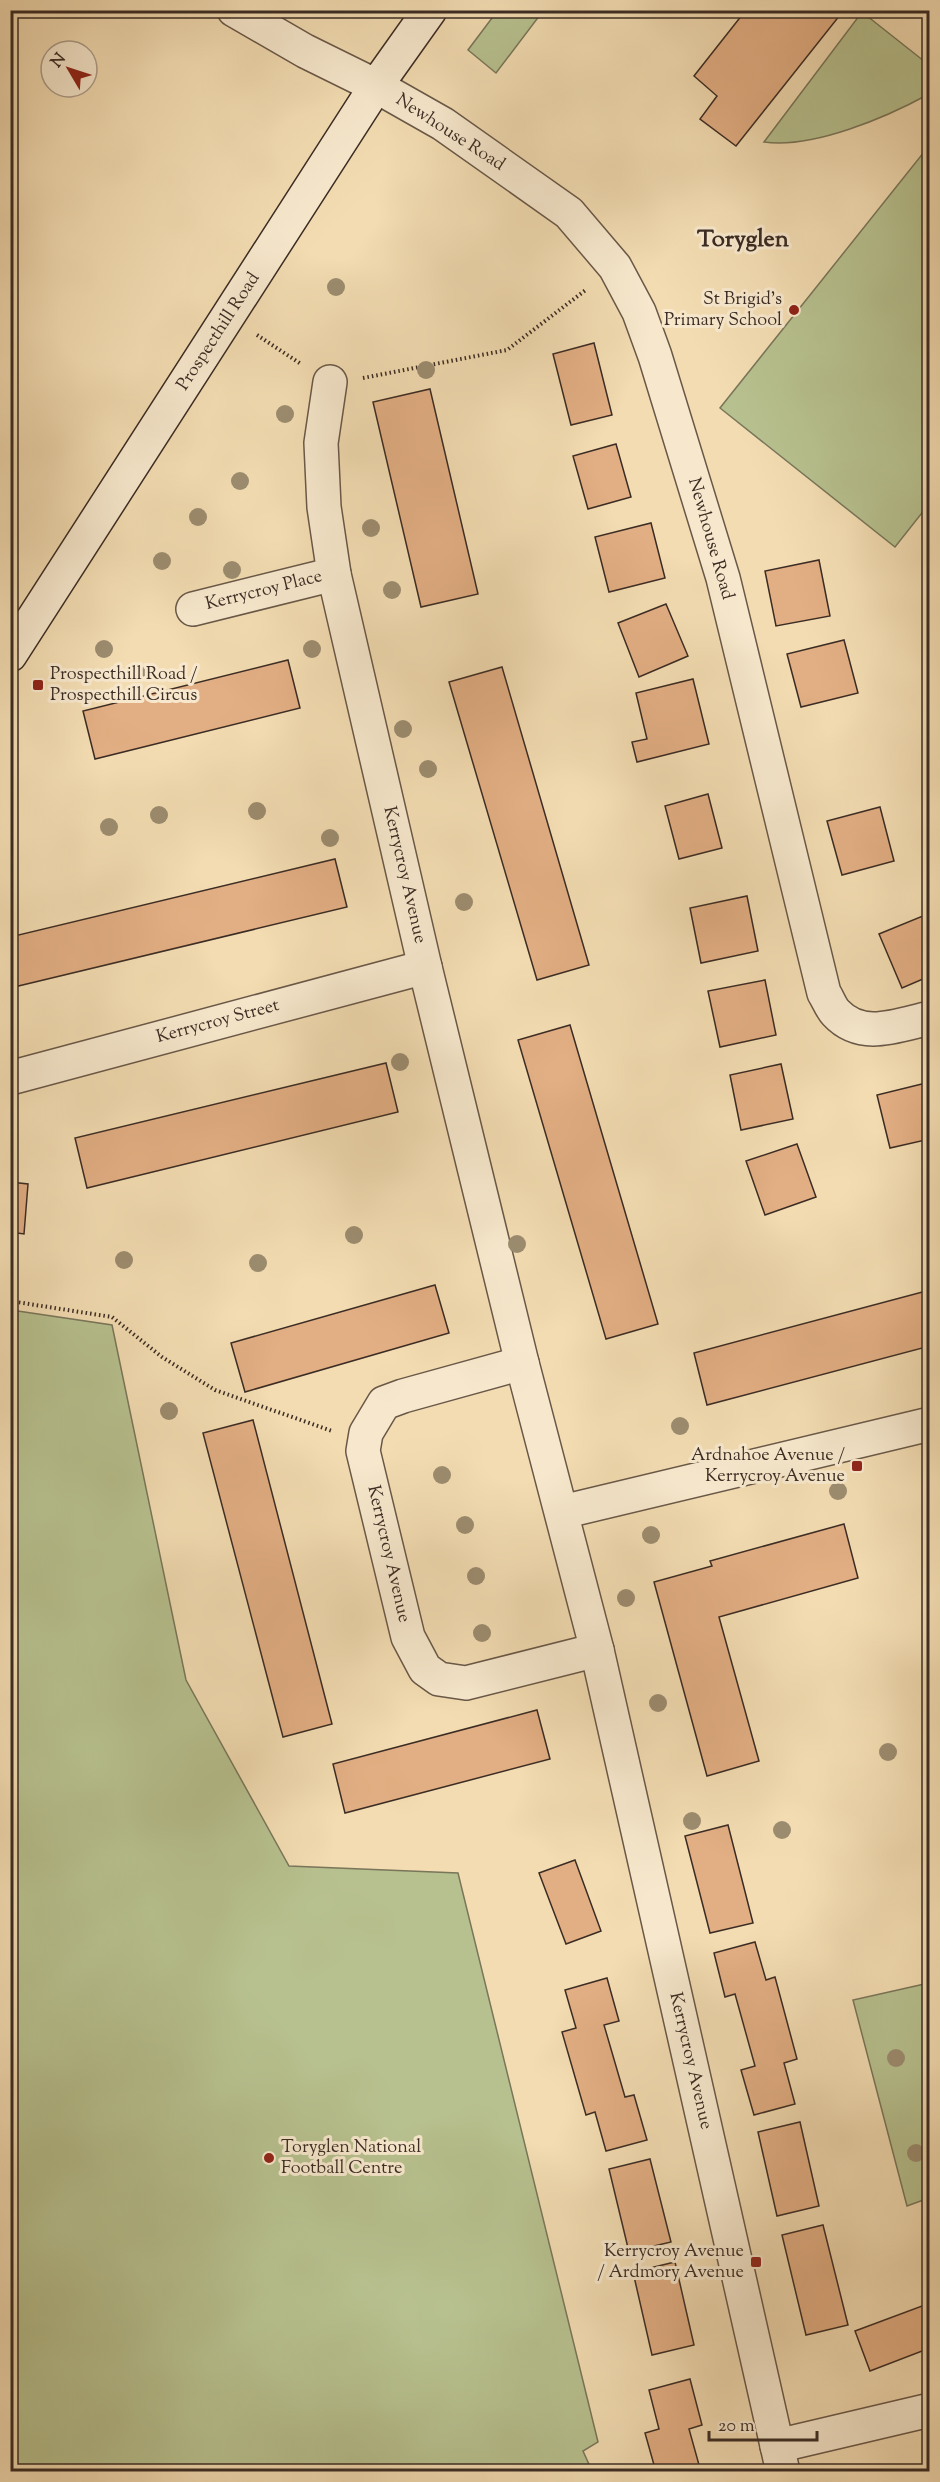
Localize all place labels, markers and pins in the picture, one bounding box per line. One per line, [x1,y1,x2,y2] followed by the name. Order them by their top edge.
[664,287,782,334] place label: St Brigid's Primary School
[787,303,801,317] marker: St Brigid's Primary School
[50,662,198,709] place label: Prospecthill Road / Prospecthill Circus
[31,678,45,692] marker: Prospecthill Road / Prospecthill Circus
[691,1443,846,1490] place label: Ardnahoe Avenue / Kerrycroy Avenue
[850,1459,864,1473] marker: Ardnahoe Avenue / Kerrycroy Avenue
[281,2135,421,2182] place label: Toryglen National Football Centre
[262,2151,276,2165] marker: Toryglen National Football Centre
[597,2239,744,2286] place label: Kerrycroy Avenue / Ardmory Avenue
[749,2255,763,2269] marker: Kerrycroy Avenue / Ardmory Avenue

